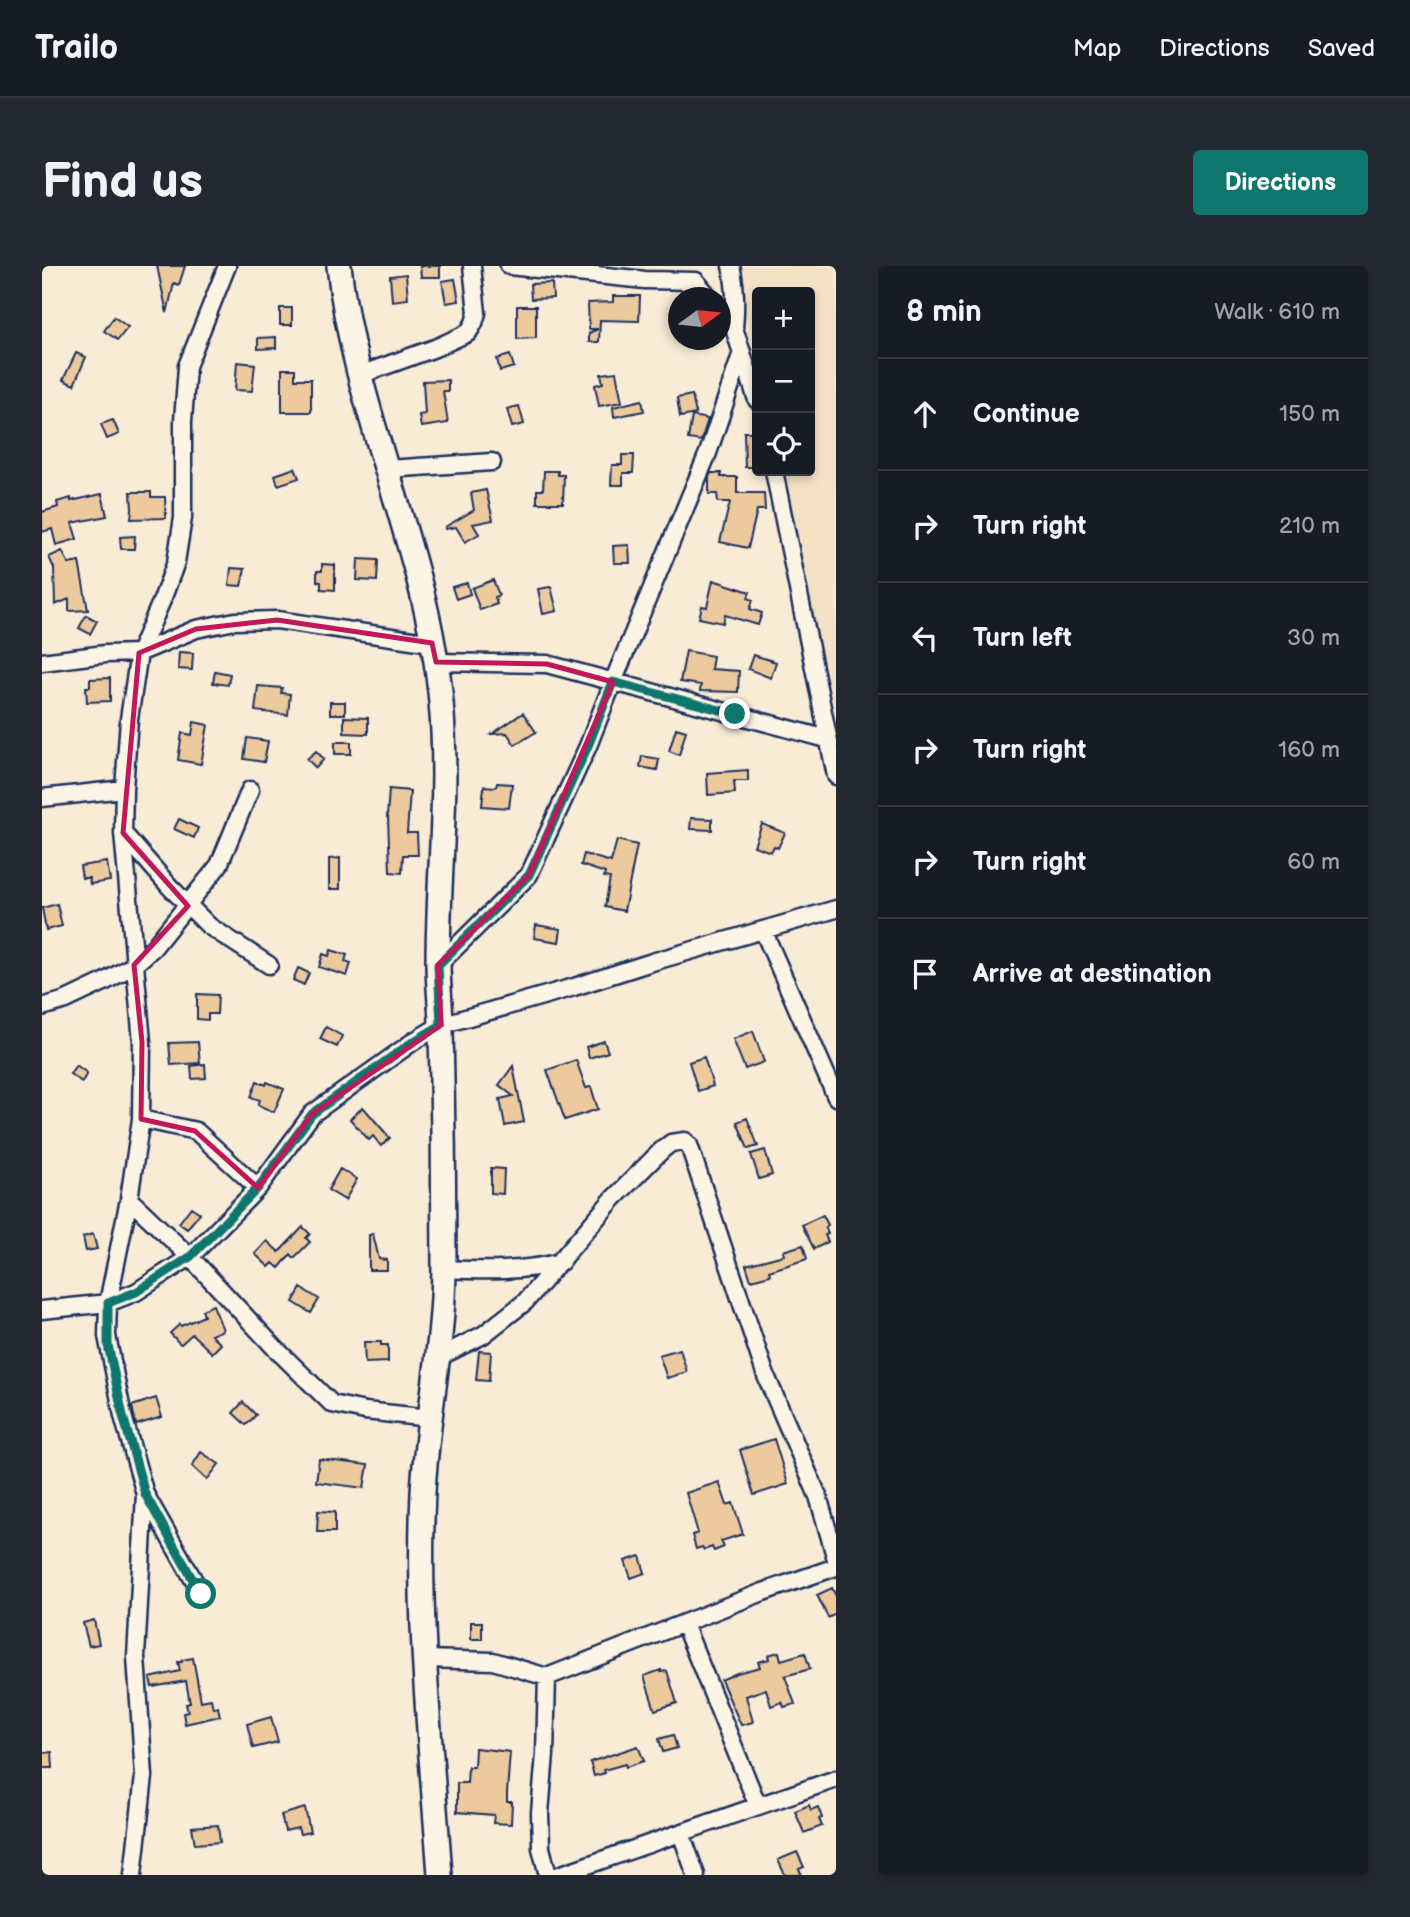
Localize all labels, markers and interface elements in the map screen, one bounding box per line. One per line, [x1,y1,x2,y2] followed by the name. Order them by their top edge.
[35,28,118,68] text: Trailo
[1073,34,1121,63] text: Map
[1159,34,1270,63] text: Directions
[1308,34,1375,63] text: Saved
[1193,150,1368,215] button: Directions
[42,153,203,212] text: Find us
[668,287,731,350] north arrow
[752,287,815,476] map controls
[752,287,815,350] button: +
[906,294,982,330] text: 8 min
[1214,298,1340,326] text: Walk · 610 m
[752,350,815,413] button: −
[906,395,944,433] icon: ahead
[973,399,1080,430] text: Continue
[1279,400,1340,428] text: 150 m
[752,413,815,476] button: locate
[906,507,944,545] icon: right
[973,511,1086,542] text: Turn right
[1279,512,1340,540] text: 210 m
[906,619,944,657] icon: left
[973,623,1072,654] text: Turn left
[1287,624,1340,652] text: 30 m
[719,698,750,729] route end
[906,731,944,769] icon: right
[973,735,1086,766] text: Turn right
[1278,736,1340,764] text: 160 m
[906,843,944,881] icon: right
[973,847,1086,878] text: Turn right
[1287,848,1340,876] text: 60 m
[906,955,944,993] icon: arrive
[973,959,1212,990] text: Arrive at destination
[185,1578,216,1609] route start

